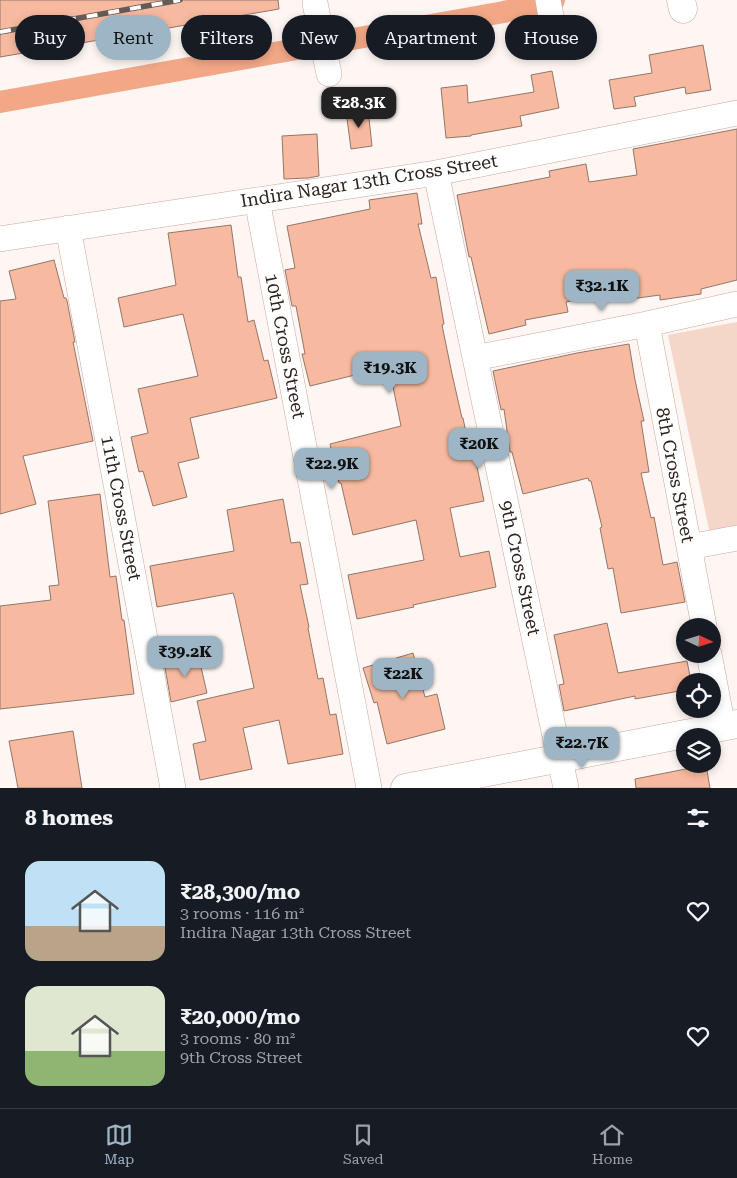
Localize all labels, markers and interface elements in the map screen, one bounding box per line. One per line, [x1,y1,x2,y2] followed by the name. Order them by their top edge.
[15,15,85,60] chip: Buy
[95,15,171,60] chip: Rent
[181,15,272,60] chip: Filters
[282,15,356,60] chip: New
[366,15,495,60] chip: Apartment
[505,15,597,60] chip: House
[318,86,400,129] pin: ₹28.3K
[332,93,386,112] text: ₹28.3K
[239,150,499,211] street label: Indira Nagar 13th Cross Street
[561,270,643,312] pin: ₹32.1K
[261,271,310,421] street label: 10th Cross Street
[575,276,629,295] text: ₹32.1K
[349,352,431,394] pin: ₹19.3K
[363,358,417,377] text: ₹19.3K
[652,405,699,545] street label: 8th Cross Street
[449,428,509,470] pin: ₹20K
[97,433,146,583] street label: 11th Cross Street
[459,434,499,453] text: ₹20K
[291,448,373,490] pin: ₹22.9K
[305,454,359,473] text: ₹22.9K
[496,498,545,638] street label: 9th Cross Street
[676,618,721,662] north arrow
[676,618,721,773] map controls
[144,636,226,678] pin: ₹39.2K
[158,642,212,661] text: ₹39.2K
[373,658,433,700] pin: ₹22K
[383,664,423,683] text: ₹22K
[676,673,721,718] button: locate
[541,726,623,769] pin: ₹22.7K
[676,728,721,773] button: layers
[555,733,609,752] text: ₹22.7K
[684,804,712,832] icon: filters
[25,806,113,830] text: 8 homes
[180,880,300,904] text: ₹28,300/mo
[65,881,125,941] icon: home
[684,897,712,925] icon: heart
[180,904,304,923] text: 3 rooms · 116 m²
[180,923,411,942] text: Indira Nagar 13th Cross Street
[180,1005,300,1029] text: ₹20,000/mo
[65,1006,125,1066] icon: home
[684,1022,712,1050] icon: heart
[180,1029,295,1048] text: 3 rooms · 80 m²
[180,1048,302,1067] text: 9th Cross Street
[104,1121,134,1167] tab: Map
[343,1121,383,1167] tab: Saved
[592,1121,633,1167] tab: Home

